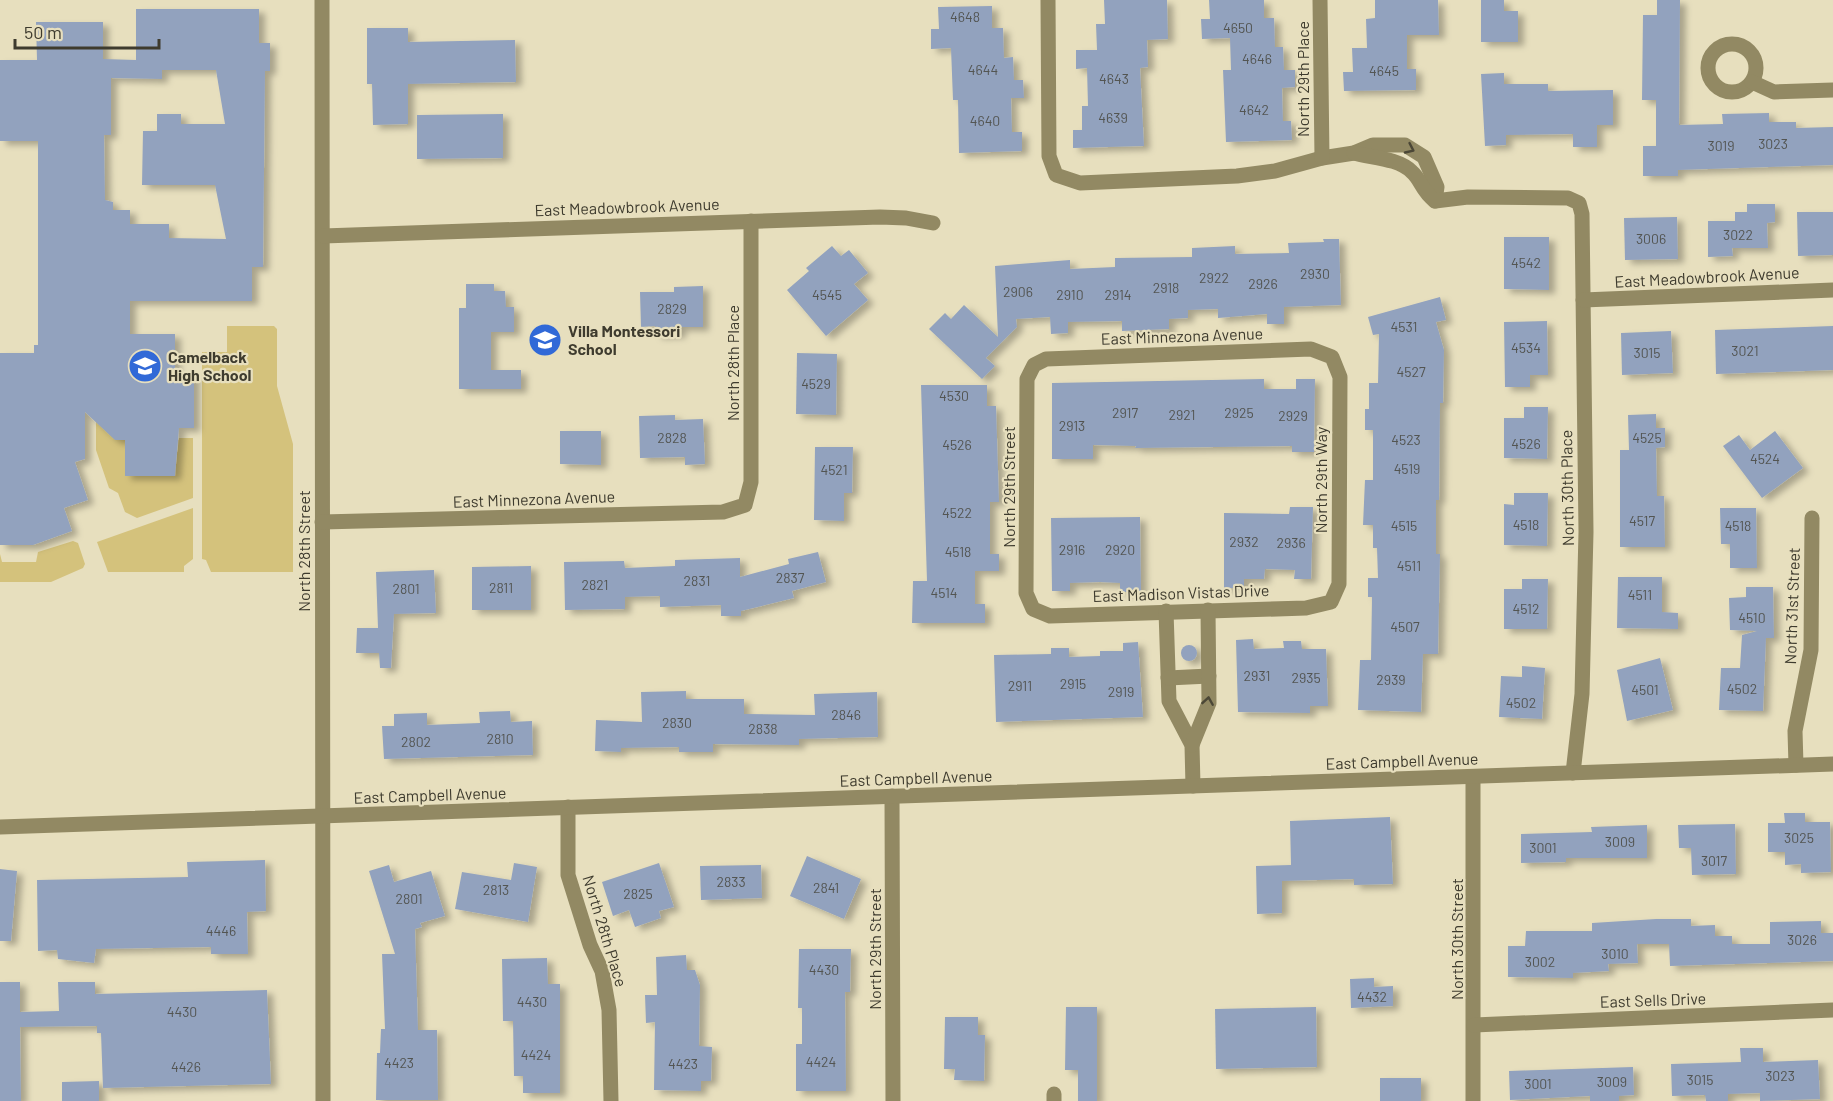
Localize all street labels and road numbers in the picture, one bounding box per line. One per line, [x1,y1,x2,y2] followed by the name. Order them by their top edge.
[1293,21,1312,137] street label: North 29th Place
[534,194,720,219] street label: East Meadowbrook Avenue
[1614,262,1800,291] street label: East Meadowbrook Avenue
[723,305,742,421] street label: North 28th Place
[1100,323,1263,348] street label: East Minnezona Avenue
[999,426,1018,548] street label: North 29th Street
[1311,426,1330,533] street label: North 29th Way
[1556,430,1577,546] street label: North 30th Place
[452,486,615,511] street label: East Minnezona Avenue
[294,490,313,612] street label: North 28th Street
[1780,547,1803,665] street label: North 31st Street
[1092,580,1270,605] street label: East Madison Vistas Drive
[1325,748,1479,773] street label: East Campbell Avenue
[839,765,993,790] street label: East Campbell Avenue
[353,782,507,807] street label: East Campbell Avenue
[579,873,632,989] street label: North 28th Place
[1447,878,1466,1000] street label: North 30th Street
[865,888,884,1010] street label: North 29th Street
[1600,988,1706,1011] street label: East Sells Drive

